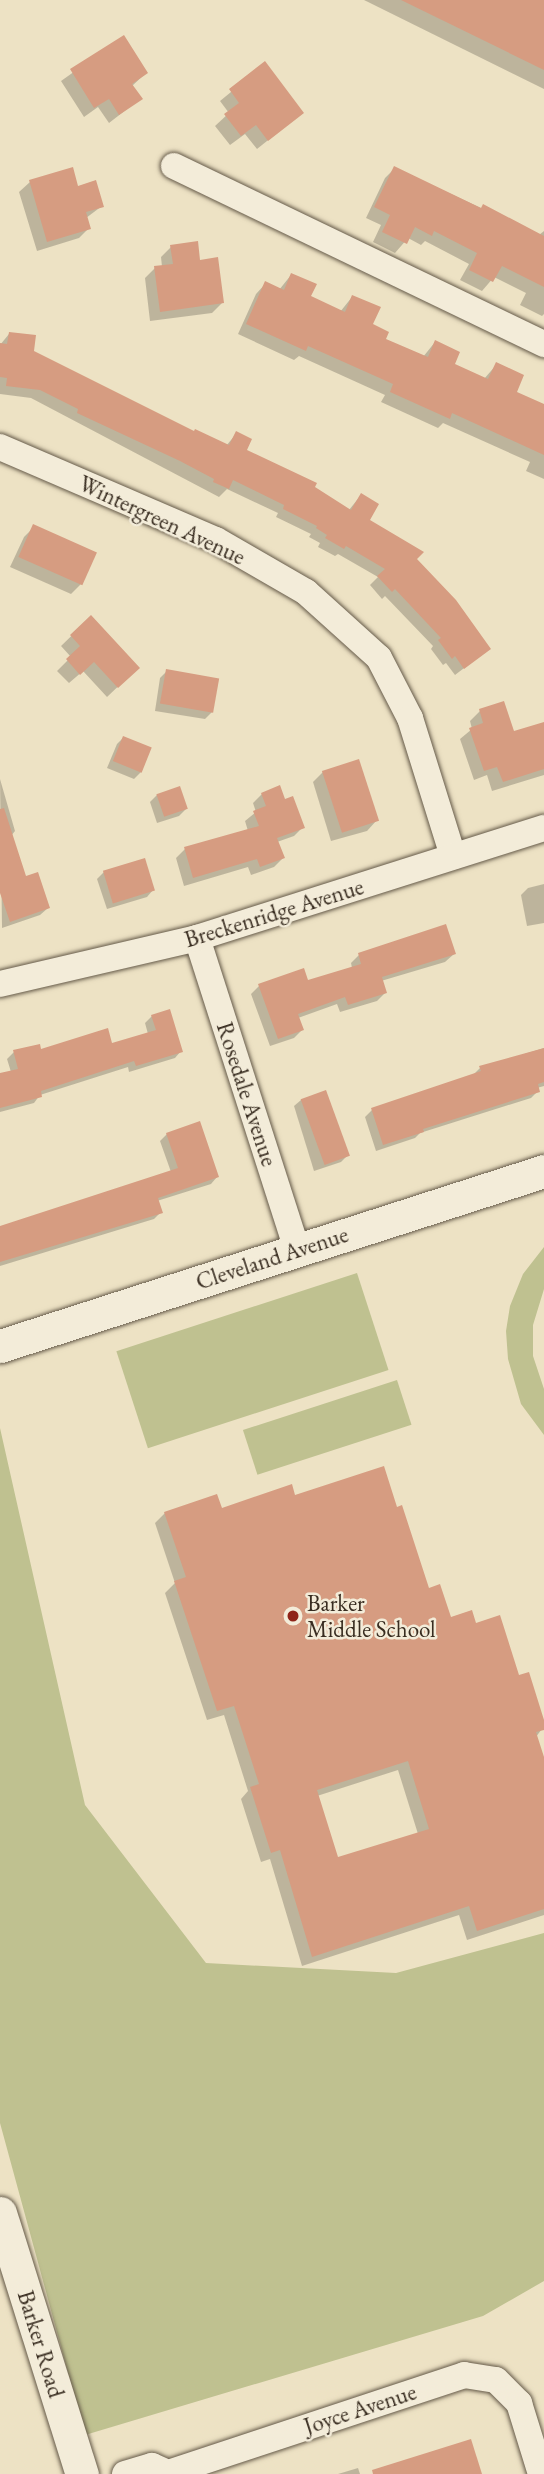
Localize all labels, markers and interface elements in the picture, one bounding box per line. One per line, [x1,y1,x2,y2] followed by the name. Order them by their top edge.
[74,469,250,571] street label: Wintergreen Avenue
[181,873,367,953] street label: Breckenridge Avenue
[211,1018,283,1170] street label: Rosedale Avenue
[192,1220,352,1296] street label: Cleveland Avenue
[307,1589,436,1643] place label: Barker Middle School
[285,1608,301,1624] marker: Barker Middle School
[12,2287,70,2401] street label: Barker Road
[300,2378,420,2440] street label: Joyce Avenue

